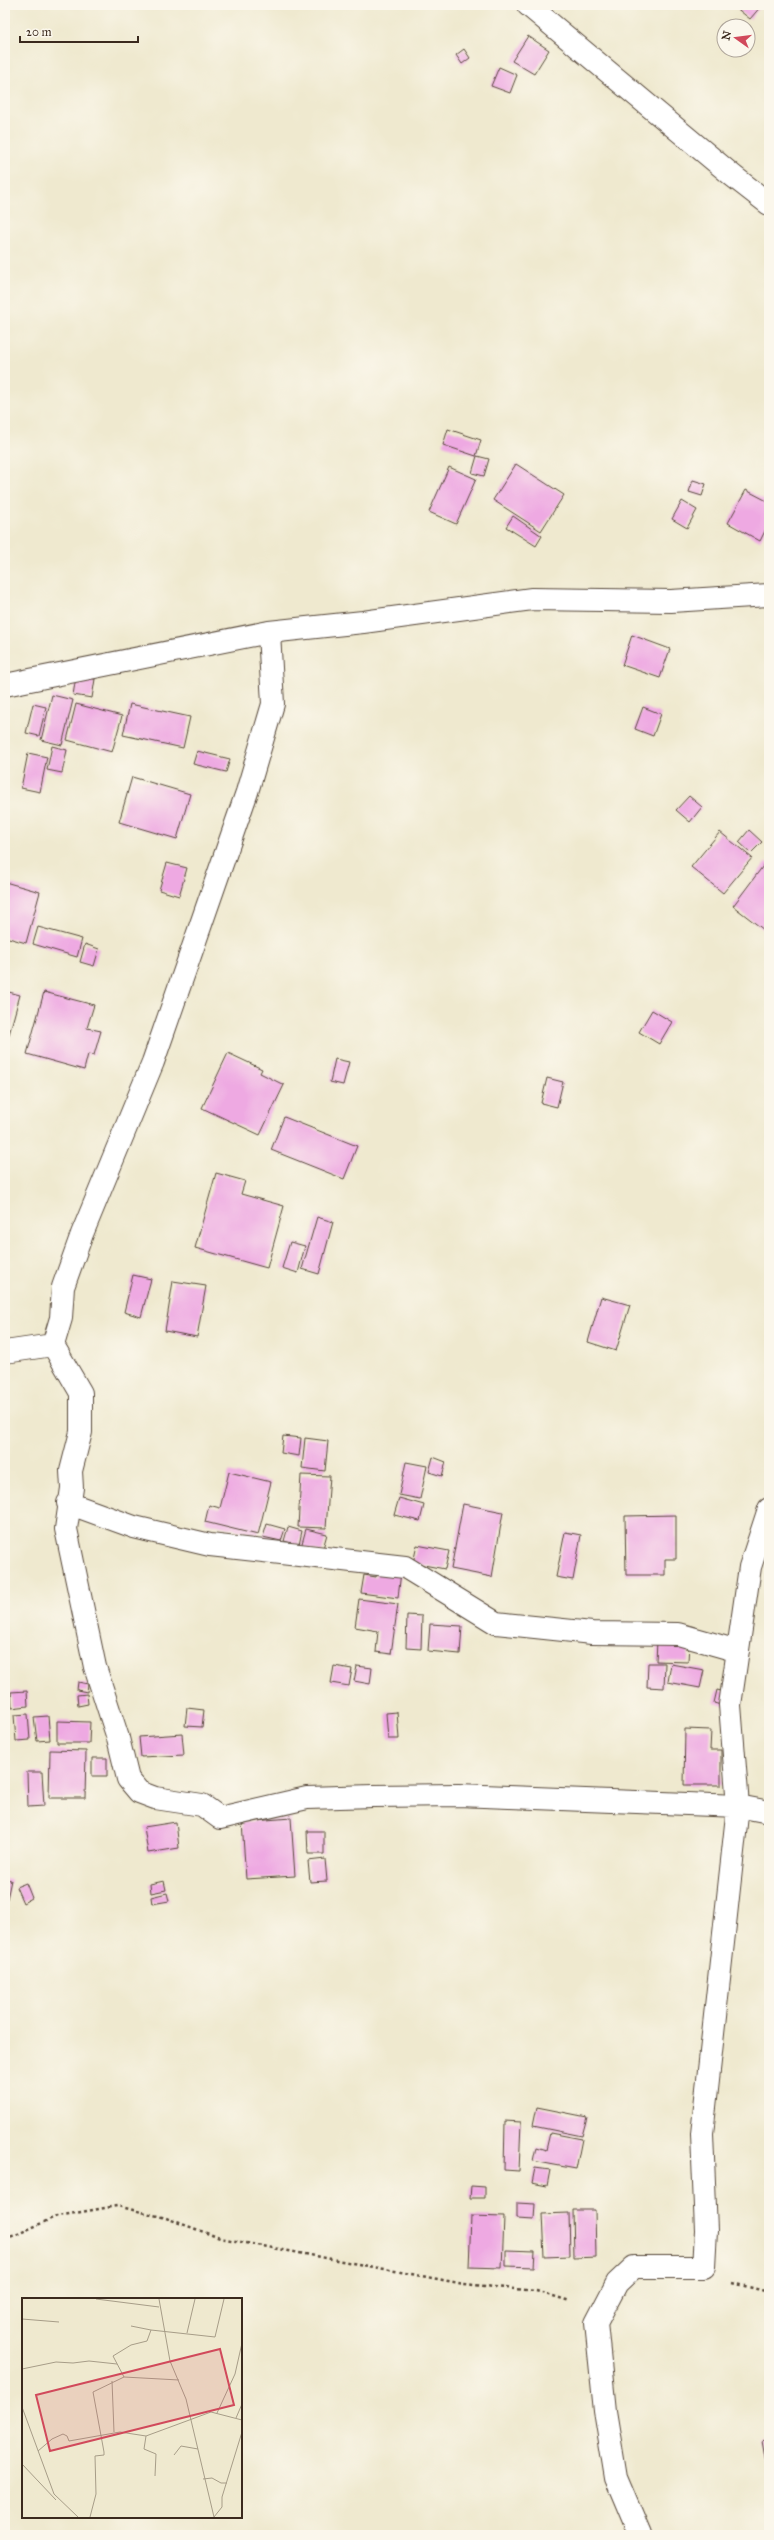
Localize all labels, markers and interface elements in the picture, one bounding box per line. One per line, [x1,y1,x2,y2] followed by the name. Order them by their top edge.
[20,18,138,44] scale bar
[716,18,756,58] north arrow
[26,25,52,39] text: 20 m
[719,29,734,42] text: N
[22,2298,242,2518] inset map

